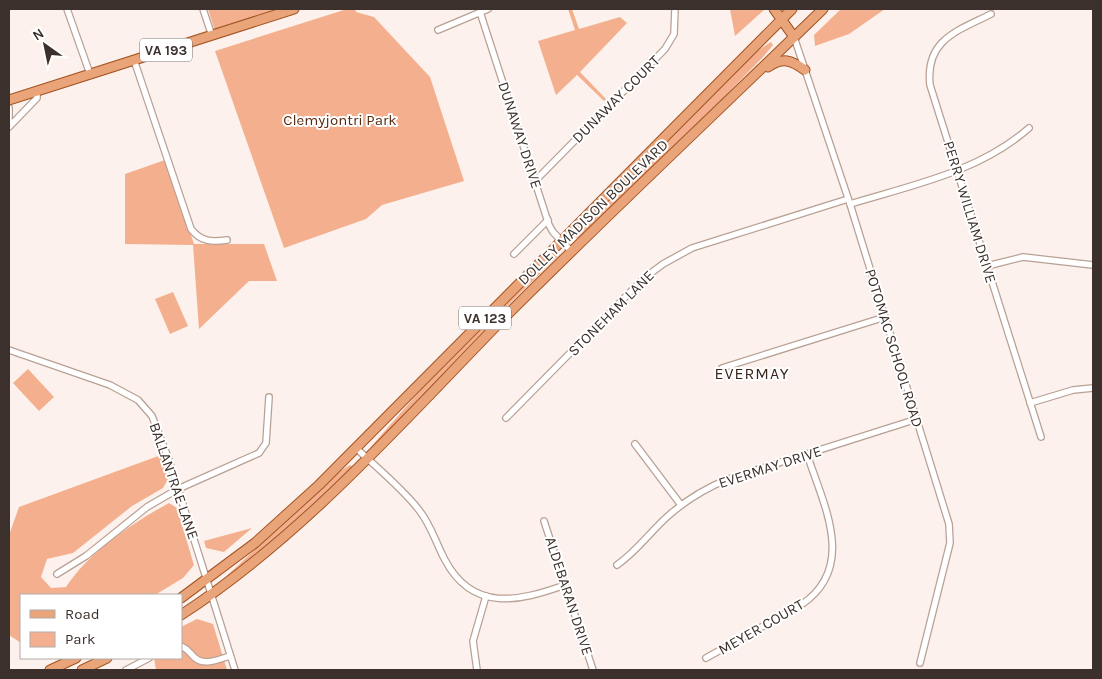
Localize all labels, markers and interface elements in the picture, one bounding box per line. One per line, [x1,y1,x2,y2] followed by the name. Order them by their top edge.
[20,20,70,70] north arrow
[29,25,47,44] text: N
[140,38,192,62] road number: VA 193
[568,51,664,147] street label: DUNAWAY COURT
[494,79,546,191] street label: DUNAWAY DRIVE
[283,111,397,129] park label: Clemyjontri Park
[514,135,672,289] street label: DOLLEY MADISON BOULEVARD
[940,139,1000,285] street label: PERRY WILLIAM DRIVE
[564,266,658,360] street label: STONEHAM LANE
[861,267,927,429] street label: POTOMAC SCHOOL ROAD
[459,306,511,330] road number: VA 123
[715,364,789,383] district label: EVERMAY
[146,420,202,542] street label: BALLANTRAE LANE
[716,442,824,492] street label: EVERMAY DRIVE
[541,534,597,658] street label: ALDEBARAN DRIVE
[20,594,182,659] legend
[715,595,807,659] street label: MEYER COURT
[65,605,100,623] text: Road
[65,630,95,648] text: Park

